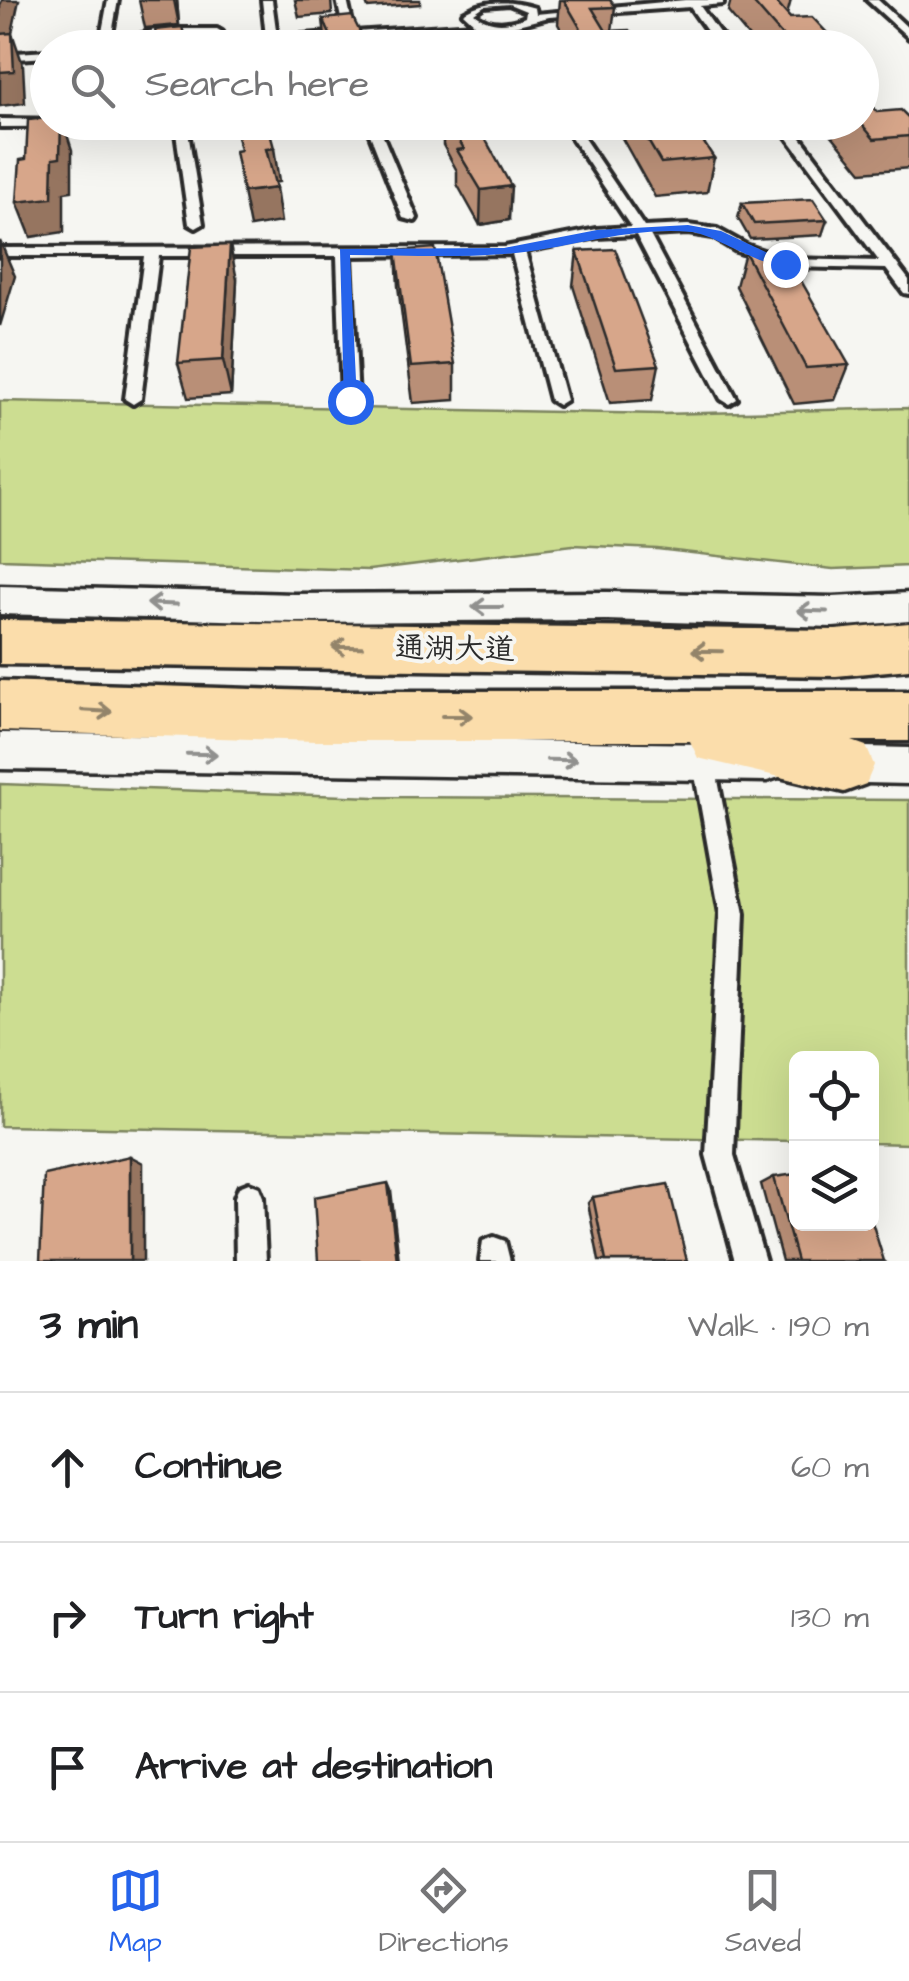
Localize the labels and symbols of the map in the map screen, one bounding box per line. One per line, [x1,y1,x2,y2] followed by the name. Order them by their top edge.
[763,242,809,288] route end
[328,379,374,425] route start
[146,595,178,614] one-way arrow
[471,598,504,616] one-way arrow
[796,602,828,621] one-way arrow
[395,627,515,671] street label: 通湖大道
[331,638,363,657] one-way arrow
[691,642,724,660] one-way arrow
[81,702,113,721] one-way arrow
[440,706,473,726] one-way arrow
[186,745,218,764] one-way arrow
[546,750,578,770] one-way arrow

